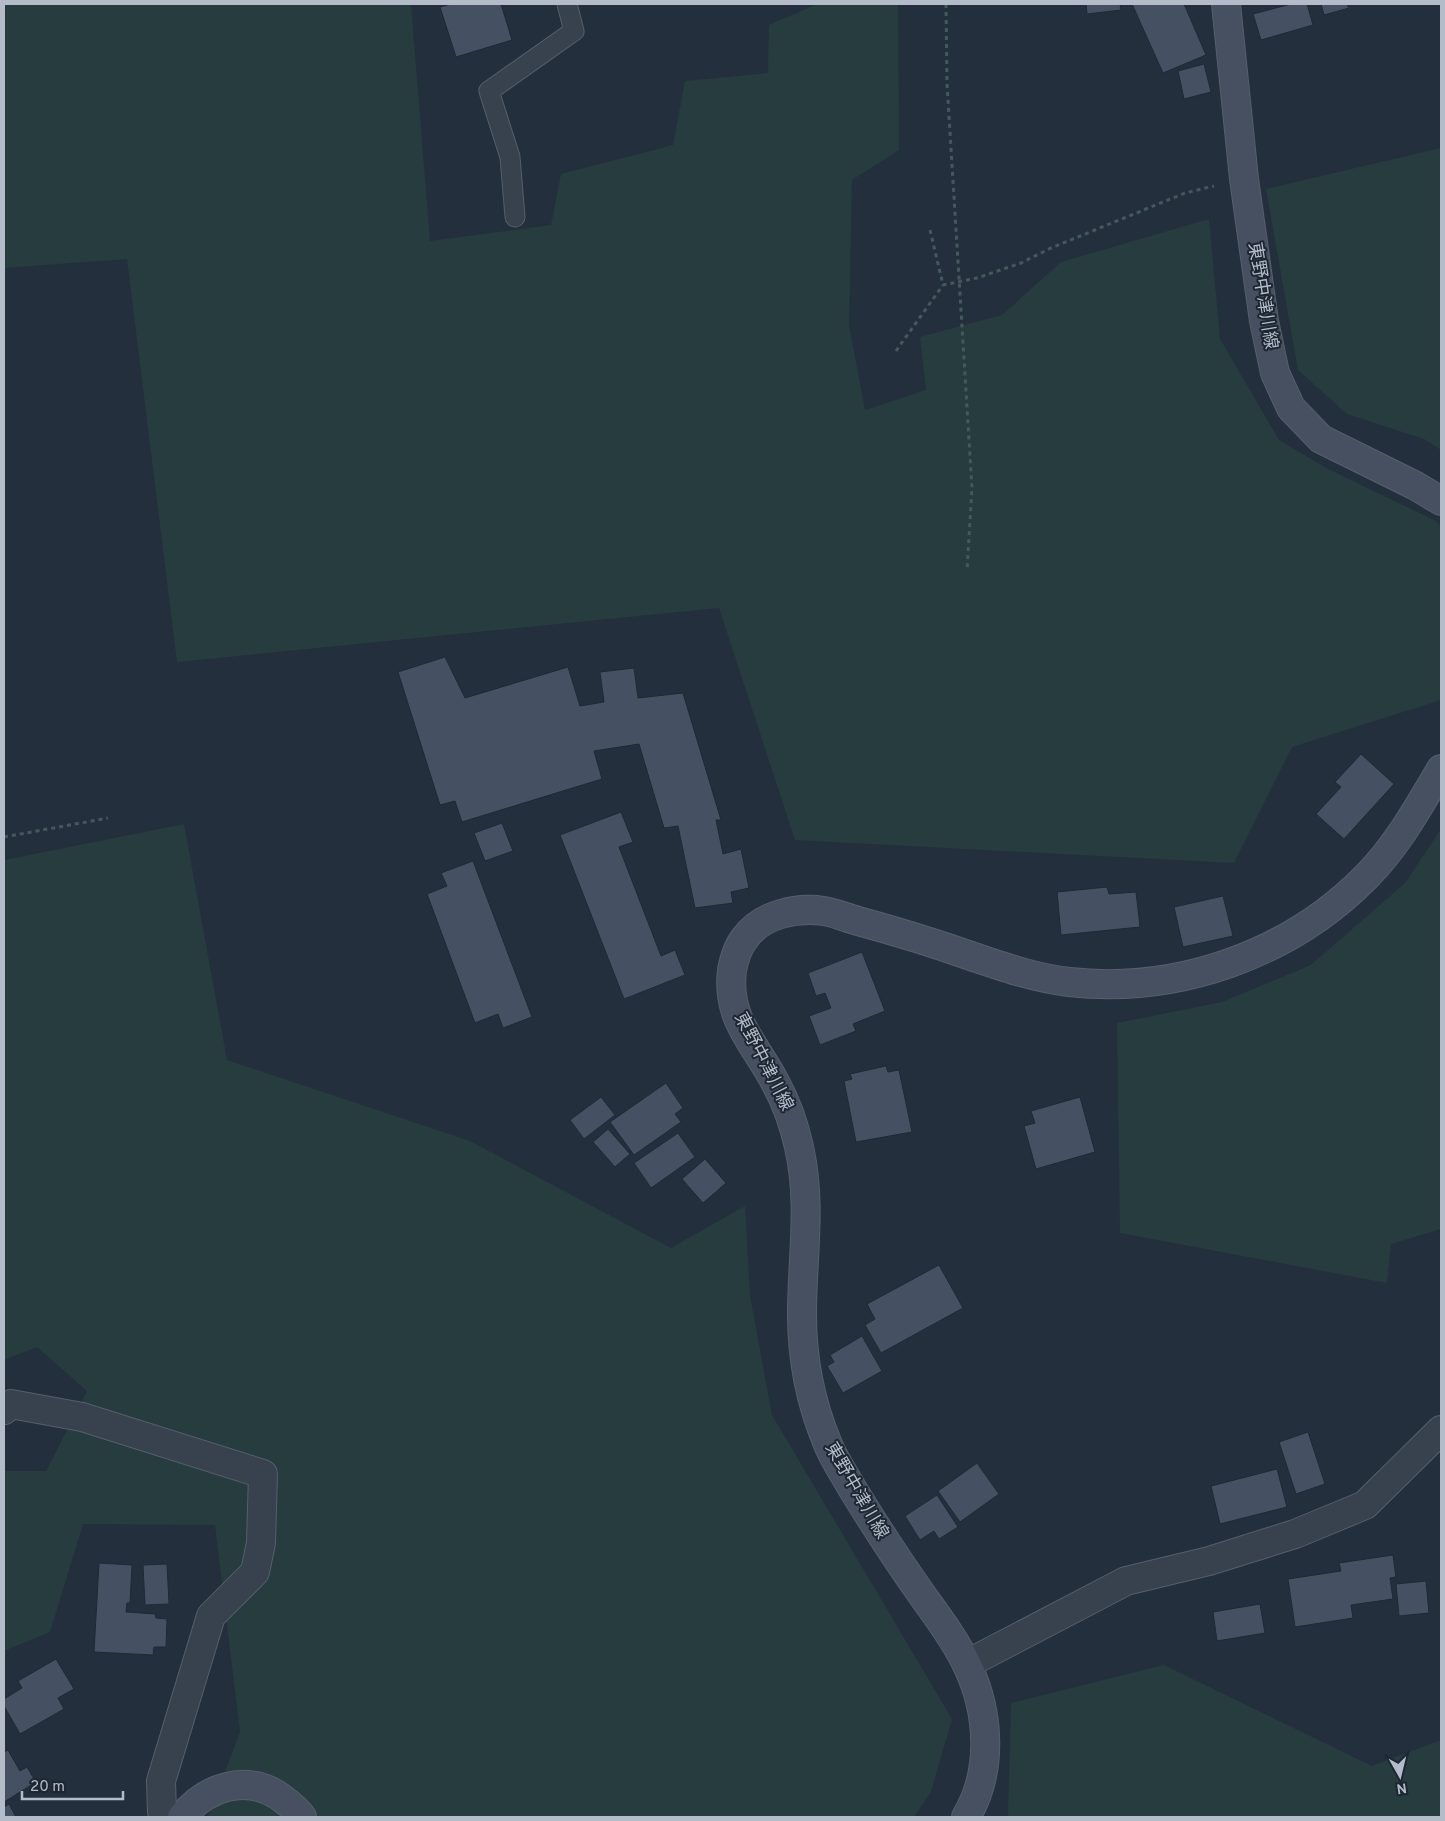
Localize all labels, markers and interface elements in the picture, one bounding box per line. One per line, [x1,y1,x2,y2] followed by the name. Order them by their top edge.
[1242,241,1282,351] street label: 東野中津川線
[728,1009,798,1115] street label: 東野中津川線
[819,1438,893,1544] street label: 東野中津川線
[1375,1751,1425,1801] north arrow
[22,1768,124,1800] scale bar
[30,1778,65,1797] text: 20 m
[1395,1778,1408,1797] text: N

